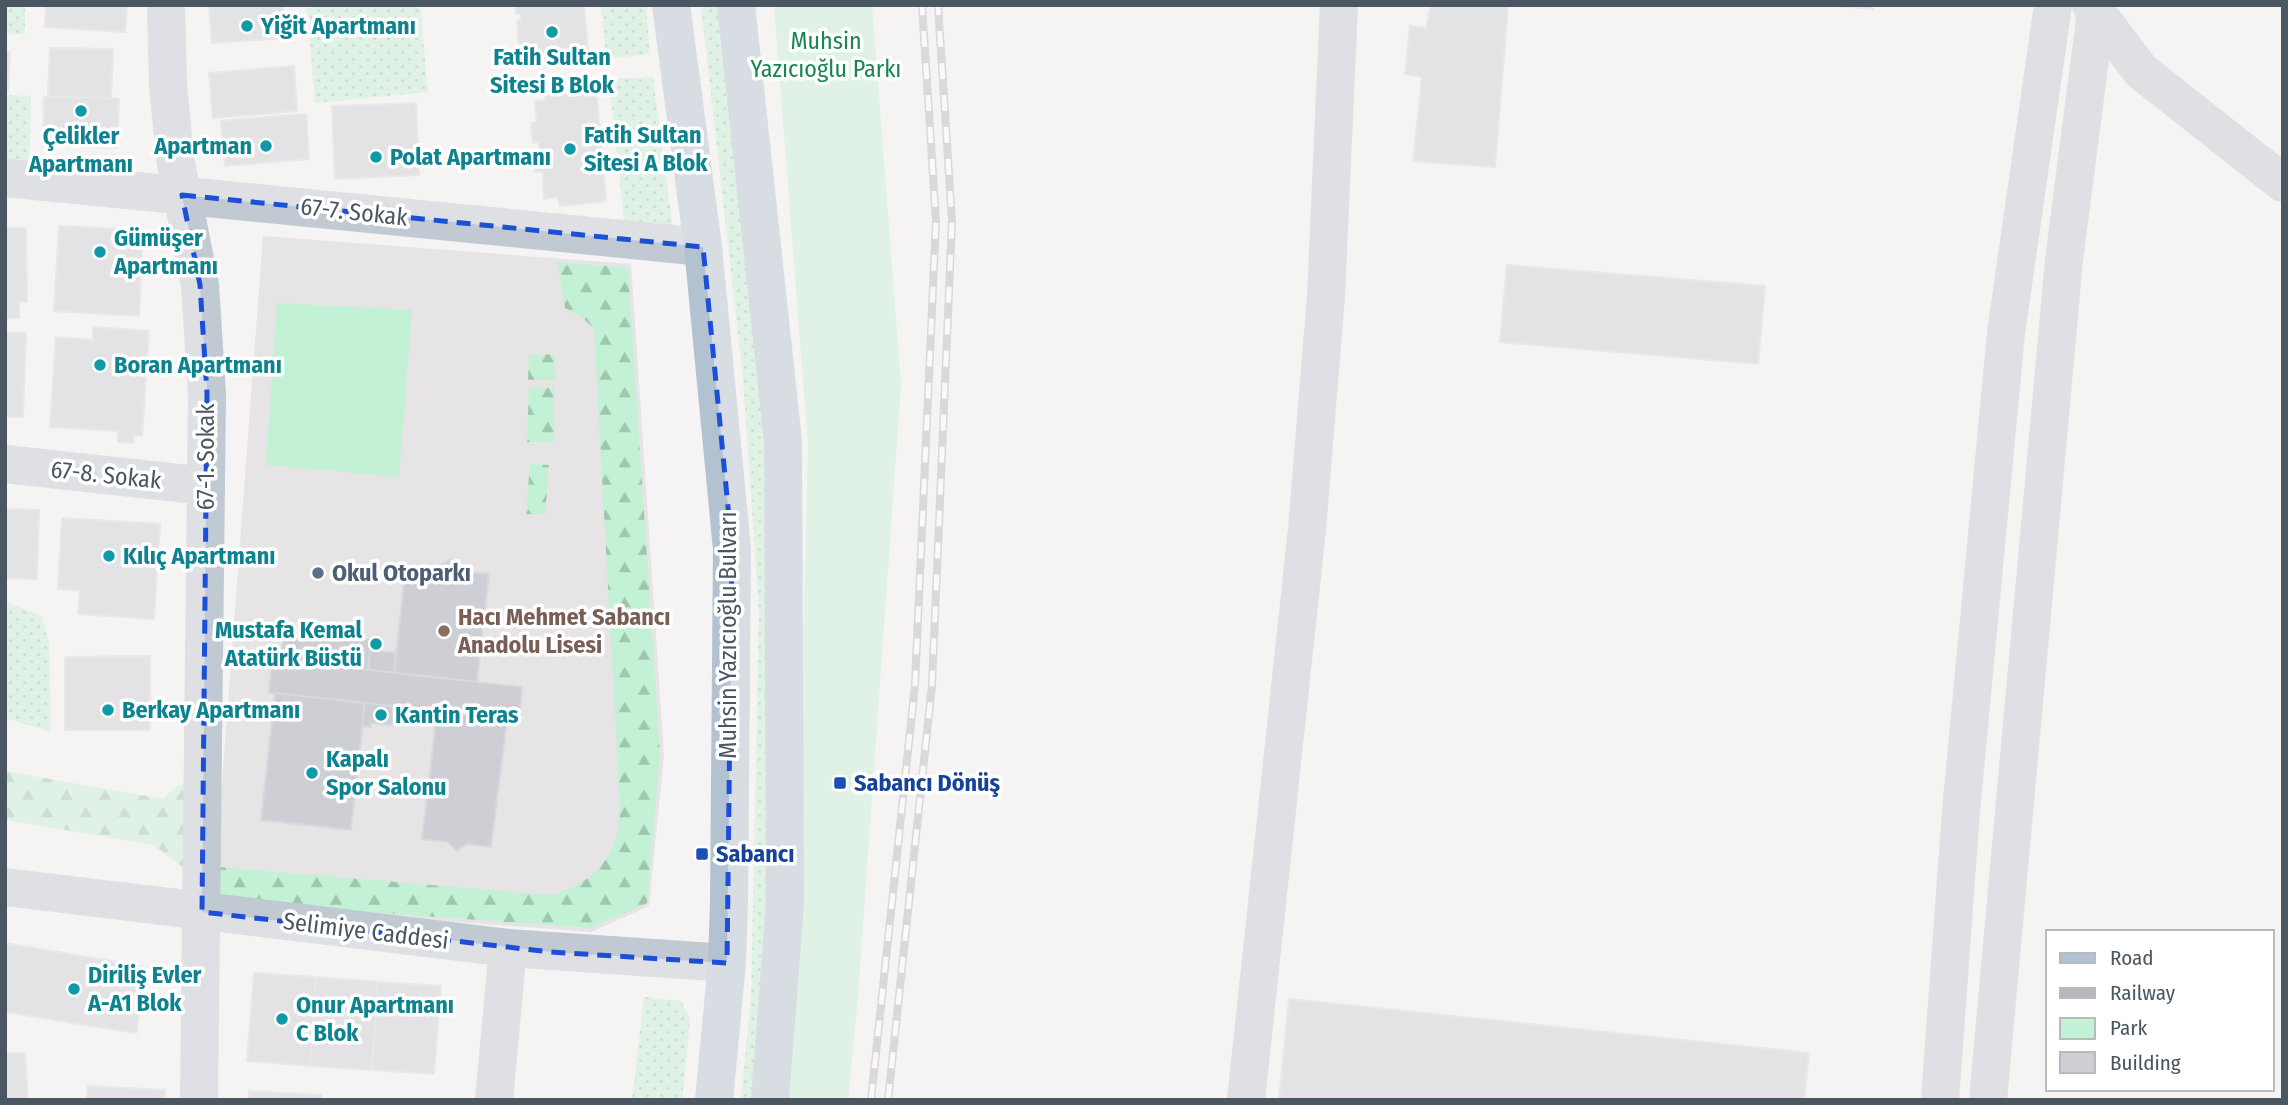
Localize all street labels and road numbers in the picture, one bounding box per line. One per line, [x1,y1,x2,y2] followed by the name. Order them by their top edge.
[299,192,410,232] street label: 67-7. Sokak
[192,403,220,510] street label: 67-1. Sokak
[49,455,163,495] street label: 67-8. Sokak
[714,511,742,759] street label: Muhsin Yazıcıoğlu Bulvarı
[282,907,450,955] street label: Selimiye Caddesi

